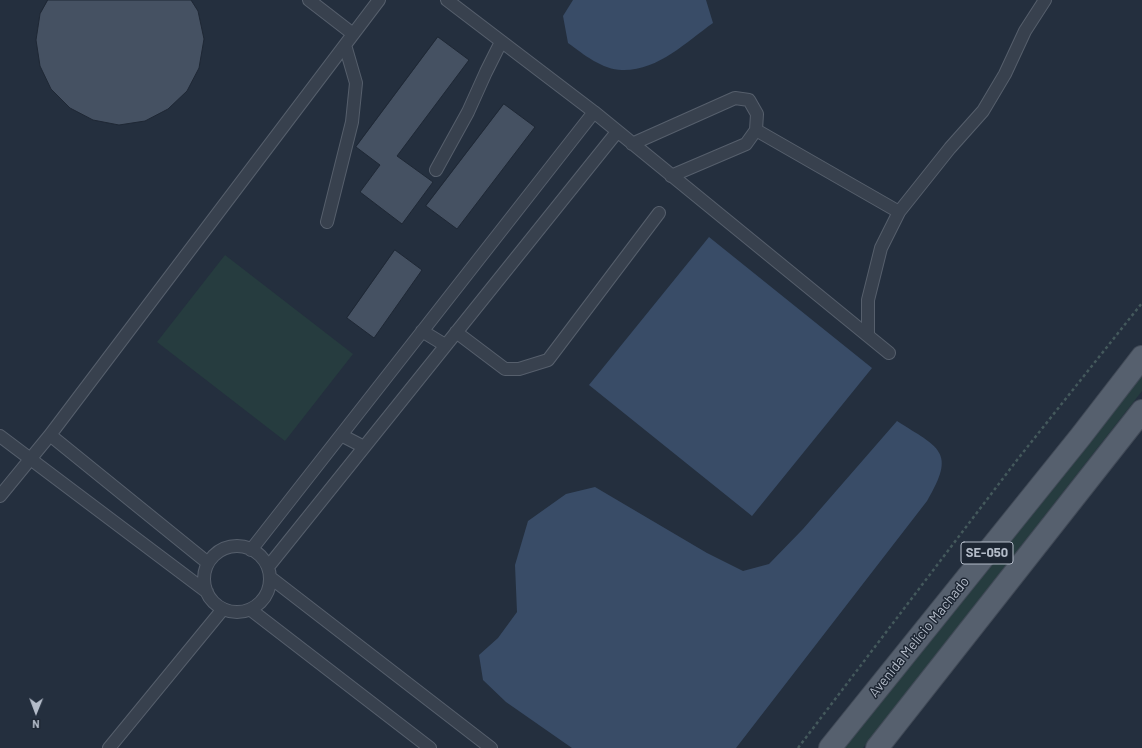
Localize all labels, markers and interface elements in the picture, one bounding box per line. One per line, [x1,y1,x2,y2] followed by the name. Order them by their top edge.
[961,542,1013,564] road number: SE-050
[865,573,973,701] street label: Avenida Melício Machado
[16,692,56,732] north arrow
[32,718,40,731] text: N

